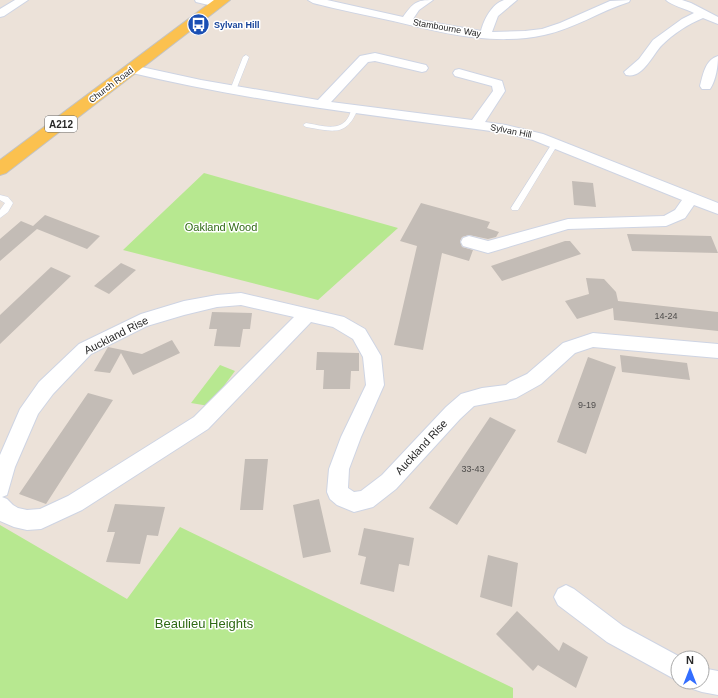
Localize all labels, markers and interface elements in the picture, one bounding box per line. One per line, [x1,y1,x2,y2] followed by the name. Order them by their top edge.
[185,12,211,38] bus stop icon: Sylvan Hill
[412,17,482,39] street label: Stambourne Way
[214,20,260,30] place label: Sylvan Hill
[87,65,135,105] street label: Church Road
[45,116,77,132] road number: A212
[489,122,533,140] street label: Sylvan Hill
[185,221,257,233] park label: Oakland Wood
[654,311,678,321] house number: 14-24
[82,314,150,356] street label: Auckland Rise
[578,400,596,410] house number: 9-19
[393,417,449,477] street label: Auckland Rise
[461,464,485,474] house number: 33-43
[155,616,254,631] park label: Beaulieu Heights
[670,650,710,690] north arrow
[686,654,694,666] text: N

